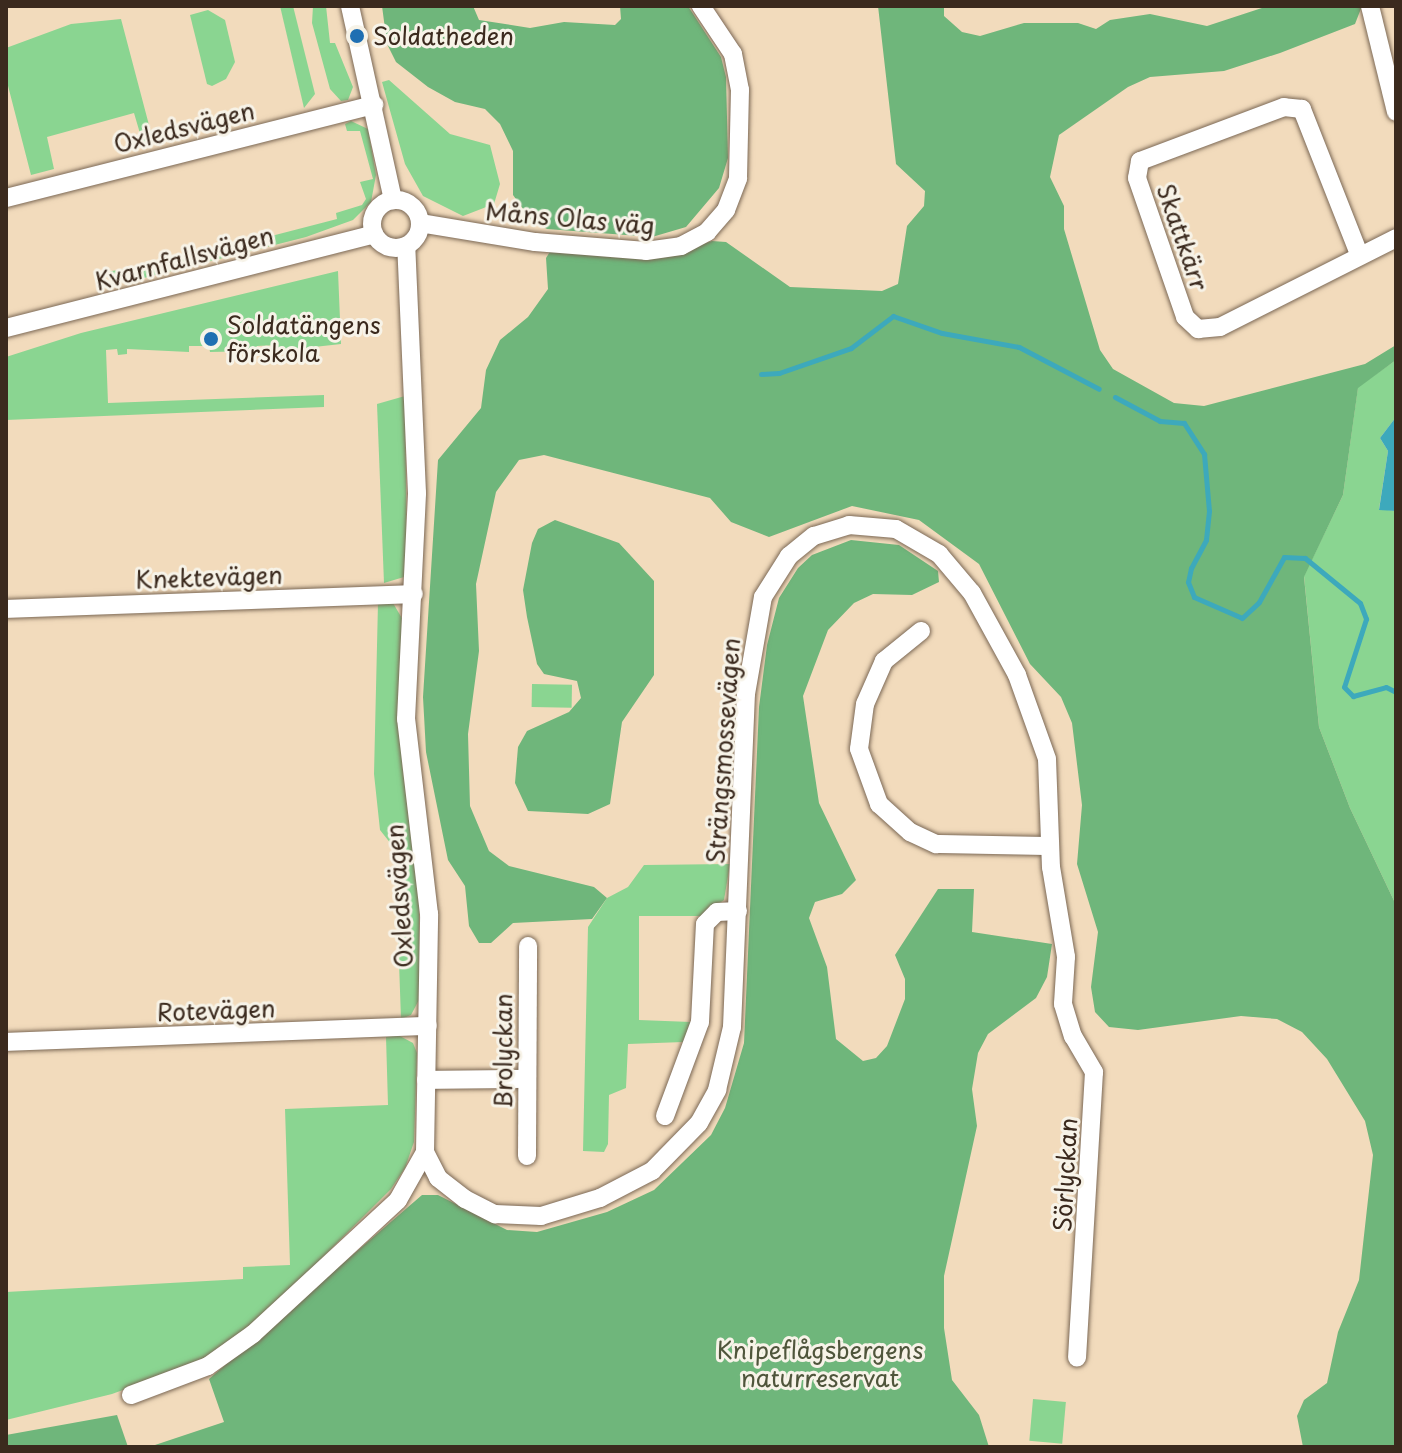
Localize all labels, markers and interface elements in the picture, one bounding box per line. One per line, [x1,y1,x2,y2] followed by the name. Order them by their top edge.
[373,22,514,50] place label: Soldatheden
[348,27,366,45] marker: Soldatheden
[111,96,257,158] street label: Oxledsvägen
[1151,180,1215,294] street label: Skattkärr
[484,196,656,240] street label: Måns Olas väg
[91,220,277,296] street label: Kvarnfallsvägen
[227,311,381,367] place label: Soldatängens förskola
[202,330,220,348] marker: Soldatängens förskola
[135,560,283,594] street label: Knektevägen
[701,637,745,865] street label: Strängsmossevägen
[380,823,418,969] street label: Oxledsvägen
[489,993,517,1109] street label: Brolyckan
[156,994,276,1026] street label: Rotevägen
[1048,1117,1082,1233] street label: Sörlyckan
[717,1336,923,1392] park label: Knipeflågsbergens naturreservat

